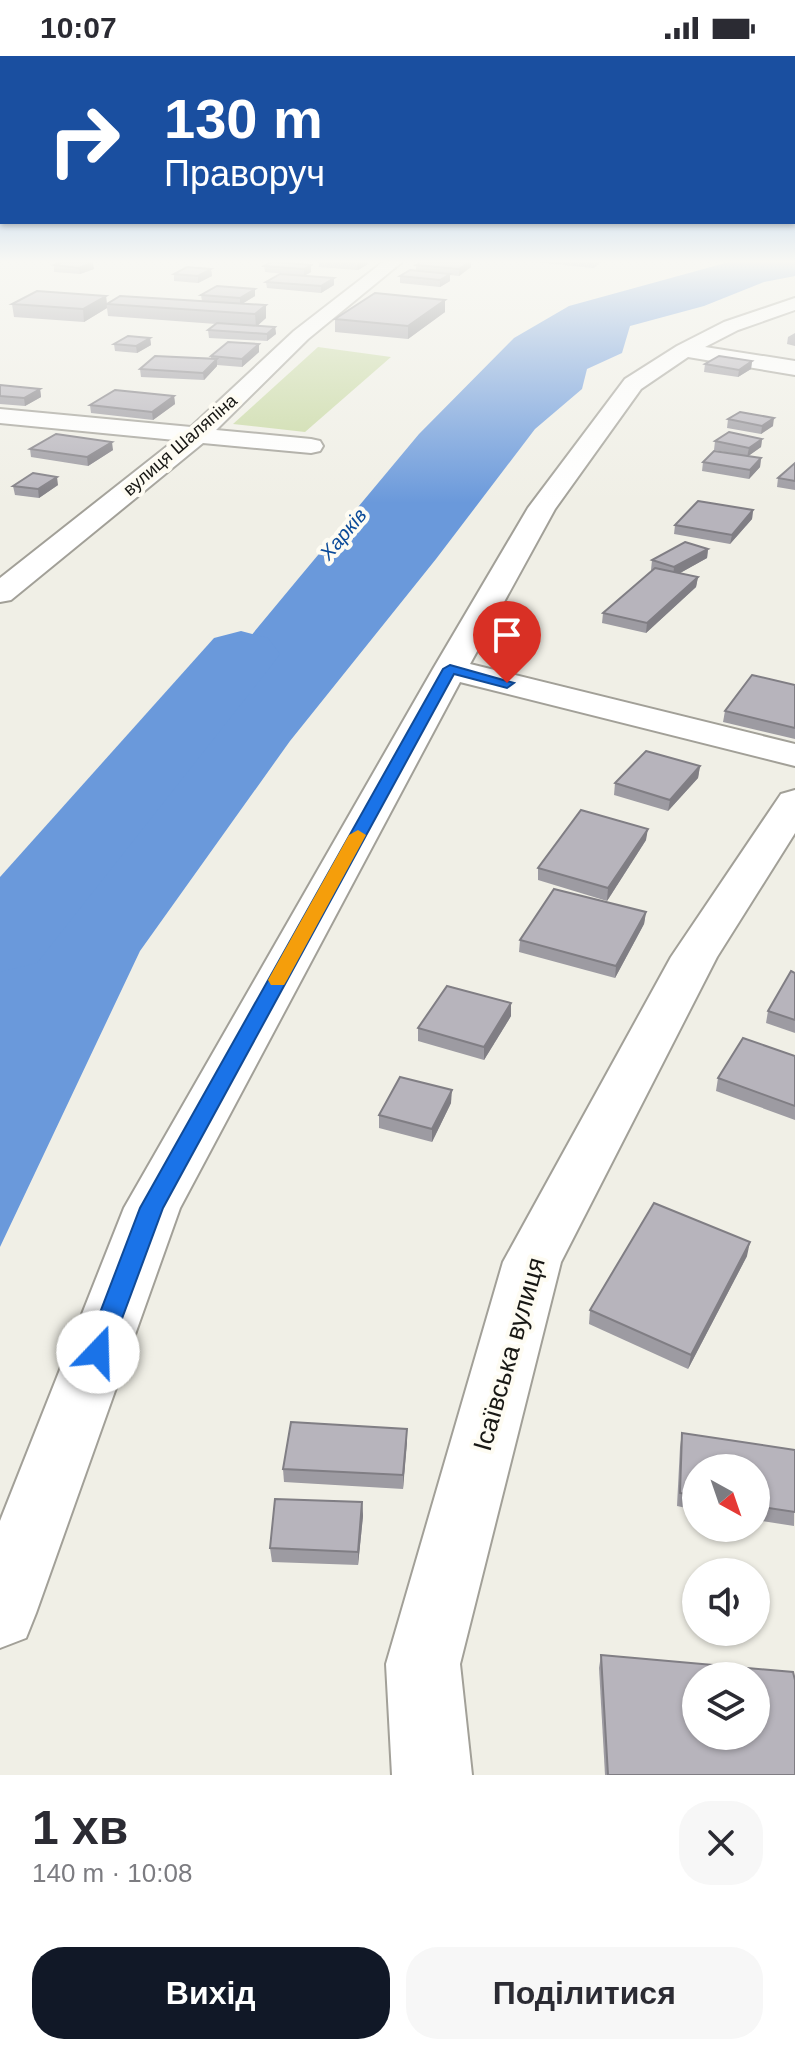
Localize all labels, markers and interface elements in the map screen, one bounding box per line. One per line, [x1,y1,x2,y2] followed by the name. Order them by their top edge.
[40,11,117,44] text: 10:07
[164,87,323,150] text: 130 m
[32,88,136,192] icon: right
[164,153,325,194] text: Праворуч
[119,390,242,500] street label: вулиця Шаляпіна
[315,504,371,565] water label: Харків
[473,601,541,683] pin
[485,613,529,657] icon: arrive
[467,1254,551,1454] street label: Ісаївська вулиця
[56,1310,140,1394] position arrow
[682,1454,770,1542] north arrow
[682,1454,770,1750] map controls
[682,1558,770,1646] button: sound
[682,1662,770,1750] button: layers
[32,1801,128,1854] text: 1 хв
[679,1801,763,1885] button: close
[32,1858,192,1888] text: 140 m · 10:08
[32,1947,390,2039] button: Вихід
[406,1947,763,2039] button: Поділитися

